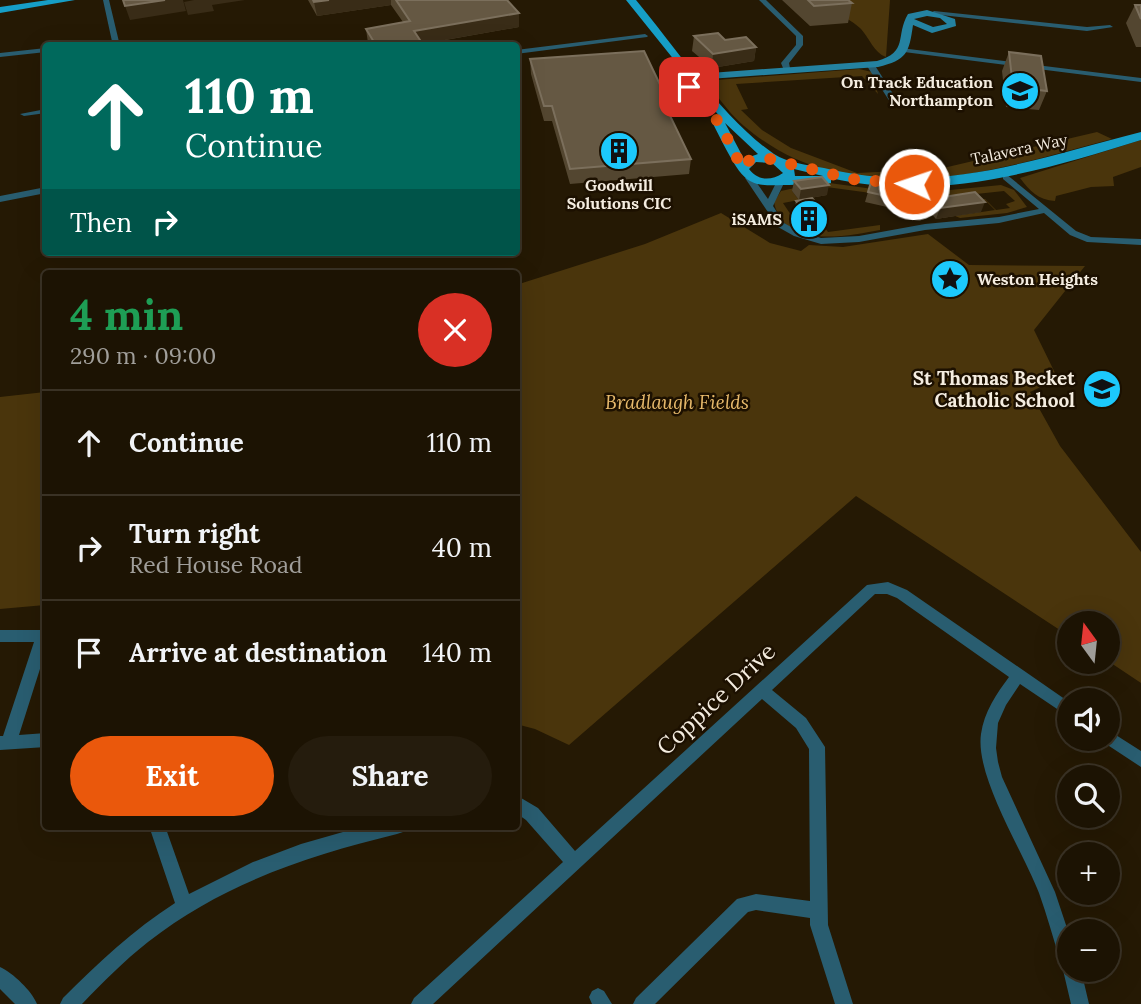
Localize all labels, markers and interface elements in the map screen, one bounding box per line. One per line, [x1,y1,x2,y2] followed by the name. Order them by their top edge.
[659,57,719,117] pin
[185,64,314,126] text: 110 m
[670,68,708,106] icon: arrive
[70,70,161,161] icon: ahead
[999,70,1041,112] school or university icon: On Track Education Northampton
[841,72,993,110] place label: On Track Education Northampton
[185,125,322,166] text: Continue
[969,129,1070,169] street label: Talavera Way
[598,130,640,172] building icon: Goodwill Solutions CIC
[877,147,951,221] position arrow
[567,175,671,213] place label: Goodwill Solutions CIC
[788,198,830,240] building icon: iSAMS
[146,203,184,241] icon: right
[70,206,132,239] text: Then
[732,209,782,229] place label: iSAMS
[929,258,971,300] place icon: Weston Heights
[977,269,1098,289] place label: Weston Heights
[70,288,183,342] text: 4 min
[418,293,492,367] button: close
[70,341,216,370] text: 290 m · 09:00
[913,366,1076,412] place label: St Thomas Becket Catholic School
[1081,368,1123,410] school or university icon: St Thomas Becket Catholic School
[605,390,749,414] park label: Bradlaugh Fields
[70,424,108,462] icon: ahead
[129,426,244,459] text: Continue
[427,426,492,459] text: 110 m
[129,517,260,550] text: Turn right
[70,529,108,567] icon: right
[432,531,492,564] text: 40 m
[129,550,303,579] text: Red House Road
[1057,611,1120,674] north arrow
[1057,611,1120,982] map controls
[70,634,108,672] icon: arrive
[129,636,387,669] text: Arrive at destination
[422,636,492,669] text: 140 m
[650,636,781,761] street label: Coppice Drive
[1057,688,1120,751] button: sound
[70,736,274,816] button: Exit
[288,736,492,816] button: Share
[1057,765,1120,828] button: search
[1057,842,1120,905] button: +
[1057,919,1120,982] button: −

